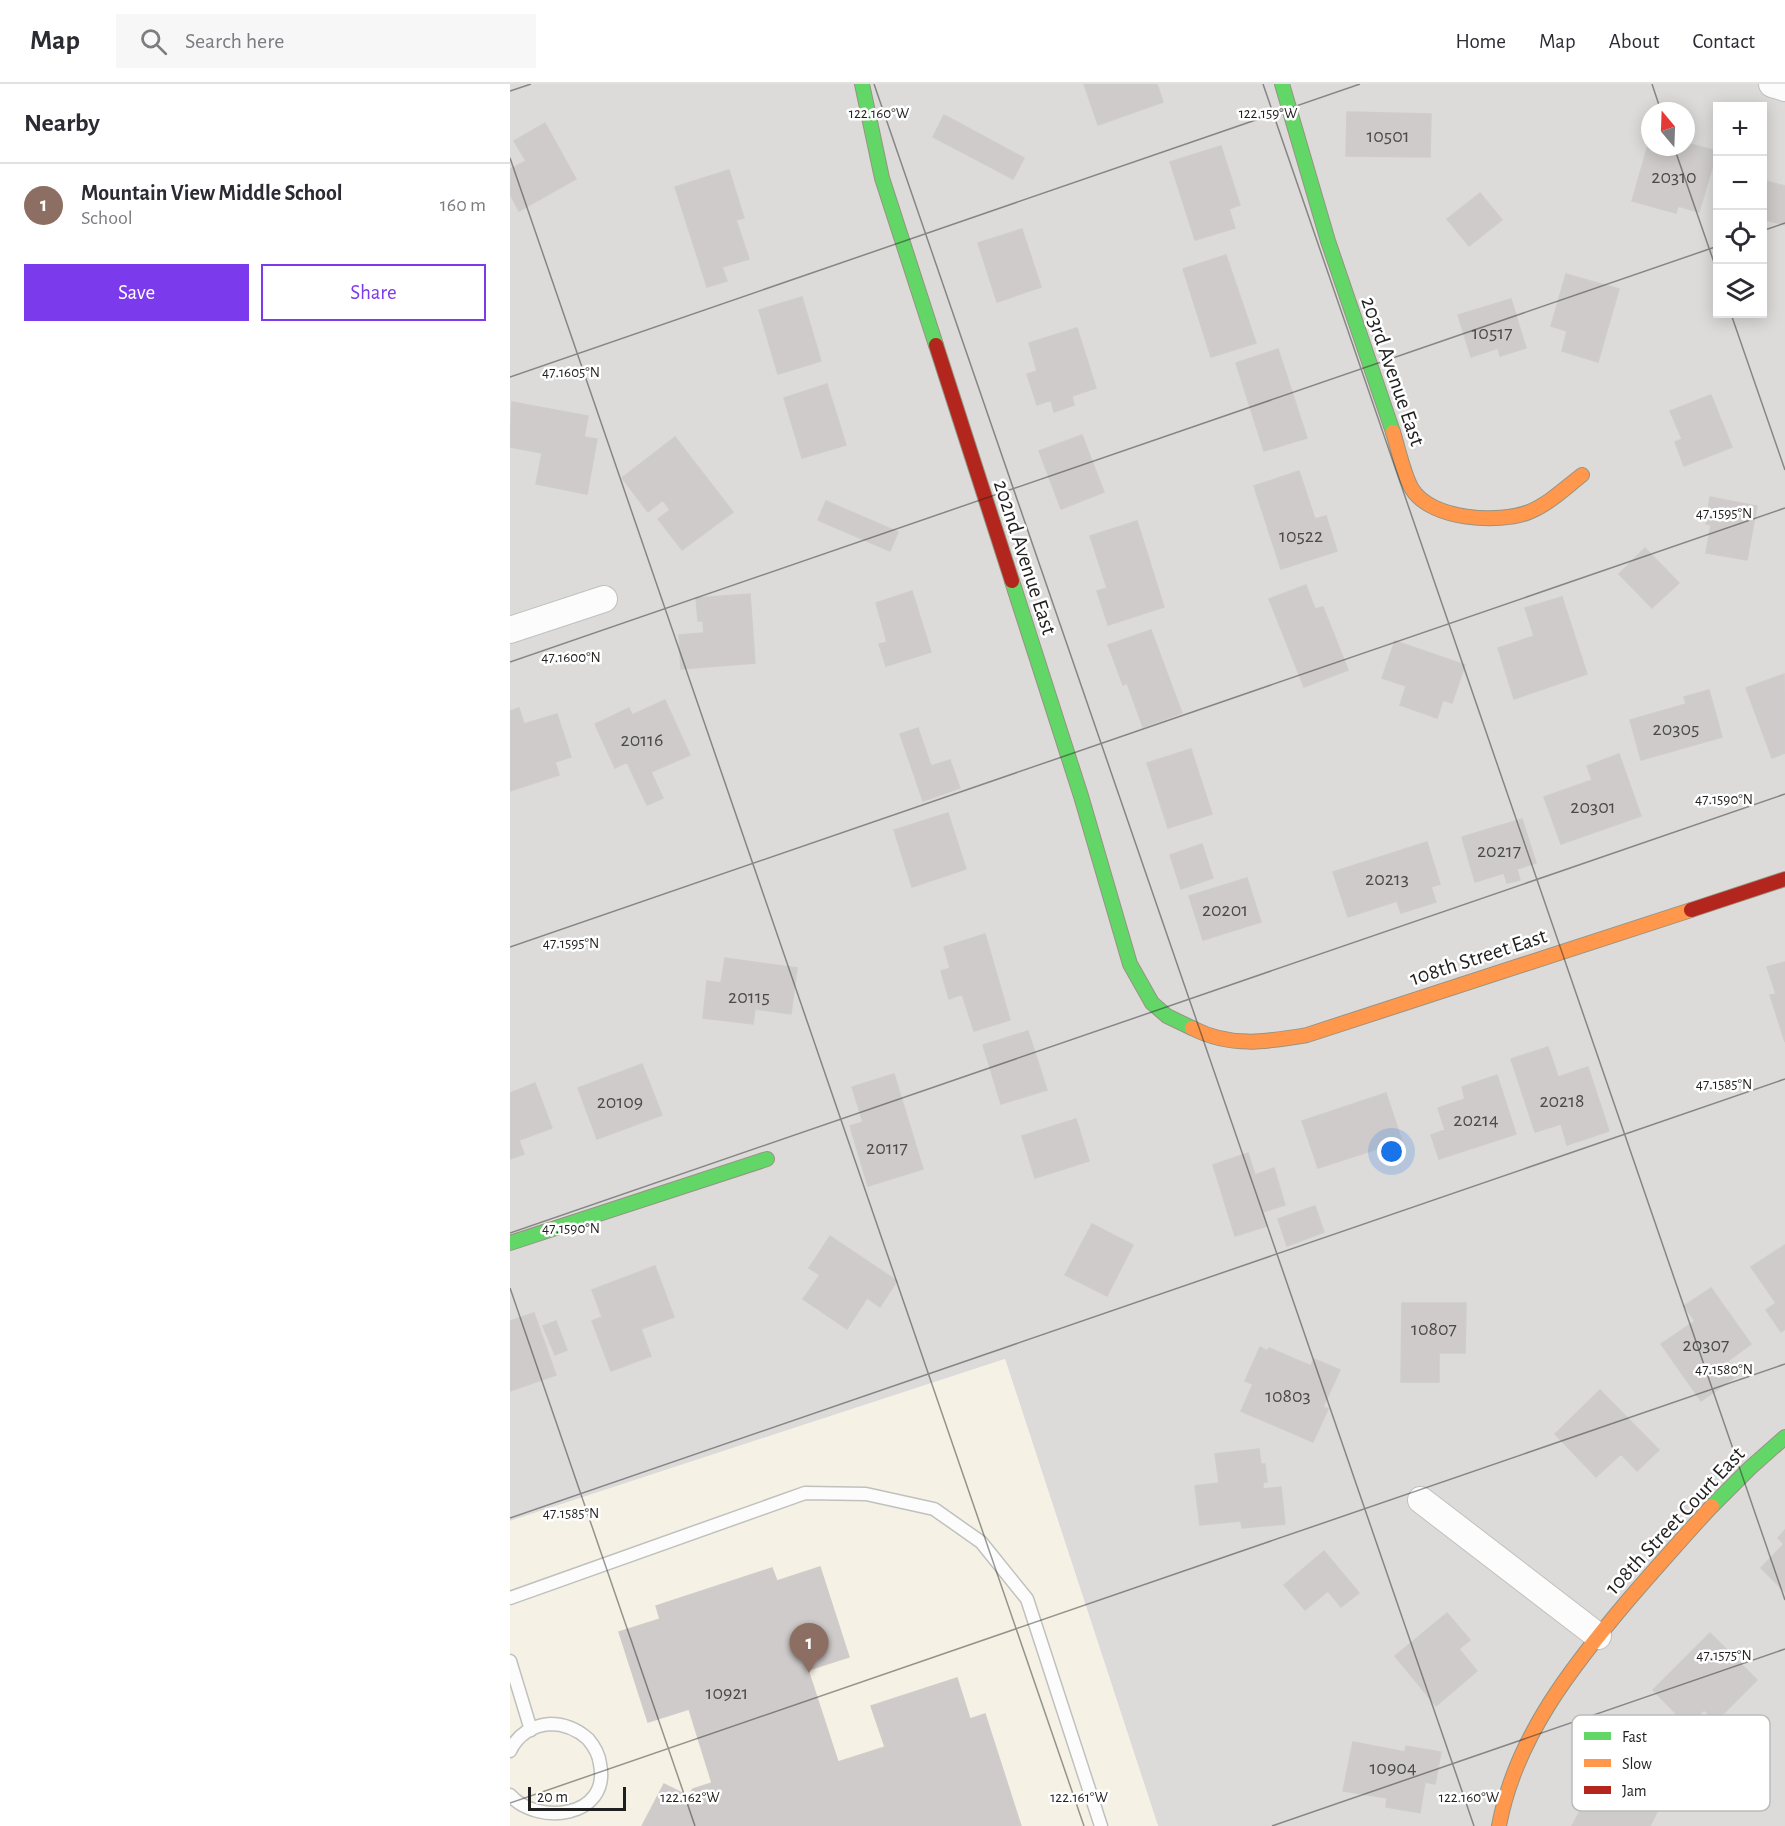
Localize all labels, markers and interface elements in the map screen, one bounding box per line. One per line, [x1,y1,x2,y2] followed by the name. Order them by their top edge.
[116,14,536,68] search box
[137,25,170,58] icon: search
[30,27,80,55] text: Map
[185,30,284,52] text: Search here
[1455,31,1506,52] text: Home
[1539,31,1576,52] text: Map
[1609,31,1659,52] text: About
[1692,31,1755,52] text: Contact
[1641,102,1695,156] north arrow
[1713,102,1767,318] map controls
[1713,102,1767,156] button: +
[849,106,910,121] text: 122.160°W
[1239,106,1298,121] text: 122.159°W
[24,110,100,136] text: Nearby
[1366,126,1410,146] house number: 10501
[1713,156,1767,210] button: −
[1651,167,1697,187] house number: 20310
[81,182,343,204] text: Mountain View Middle School
[40,195,47,215] text: 1
[440,195,486,215] text: 160 m
[81,208,133,228] text: School
[1713,210,1767,264] button: locate
[24,264,249,321] button: Save
[261,264,486,321] button: Share
[1713,264,1767,318] button: layers
[1357,294,1429,449] street label: 203rd Avenue East
[1471,323,1513,343] house number: 10517
[542,365,600,380] text: 47.1605°N
[990,477,1060,637] street label: 202nd Avenue East
[1696,506,1752,521] text: 47.1595°N
[1279,526,1323,546] house number: 10522
[541,650,601,665] text: 47.1600°N
[1653,719,1699,739] house number: 20305
[621,730,663,750] house number: 20116
[1695,792,1753,807] text: 47.1590°N
[1570,797,1616,817] house number: 20301
[1477,841,1521,861] house number: 20217
[1365,869,1409,889] house number: 20213
[1202,900,1248,920] house number: 20201
[1407,924,1550,989] street label: 108th Street East
[543,936,599,951] text: 47.1595°N
[728,987,770,1007] house number: 20115
[1696,1077,1752,1092] text: 47.1585°N
[1539,1091,1585,1111] house number: 20218
[597,1092,643,1112] house number: 20109
[1453,1110,1499,1130] house number: 20214
[1377,1137,1406,1166] your location
[866,1138,908,1158] house number: 20117
[542,1221,600,1236] text: 47.1590°N
[1411,1319,1457,1339] house number: 10807
[1683,1335,1729,1355] house number: 20307
[1695,1362,1753,1377] text: 47.1580°N
[1265,1386,1311,1406] house number: 10803
[1601,1443,1749,1599] street label: 108th Street Court East
[543,1506,599,1521] text: 47.1585°N
[790,1624,828,1673] pin: 1
[1696,1648,1752,1663] text: 47.1575°N
[706,1683,748,1703] house number: 10921
[1572,1715,1770,1811] legend
[1622,1729,1647,1745] text: Fast
[1622,1756,1652,1772] text: Slow
[1369,1758,1417,1778] house number: 10904
[1622,1783,1647,1799] text: Jam
[528,1784,626,1812] scale bar
[537,1789,568,1805] text: 20 m
[660,1790,720,1805] text: 122.162°W
[1050,1790,1108,1805] text: 122.161°W
[1439,1790,1500,1805] text: 122.160°W

